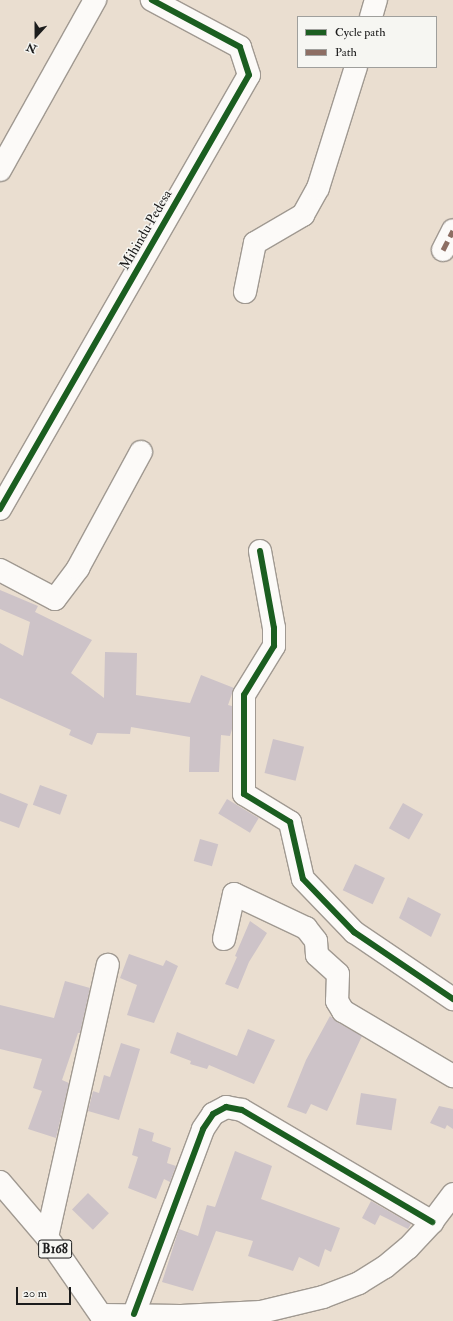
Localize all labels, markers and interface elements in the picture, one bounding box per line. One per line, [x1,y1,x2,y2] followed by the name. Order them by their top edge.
[16,16,56,56] north arrow
[297,16,437,68] legend
[335,25,385,40] text: Cycle path
[25,40,38,56] text: N
[335,45,357,60] text: Path
[116,187,176,273] street label: Mihindu Pedesa
[38,1238,72,1260] road number: B168
[18,1279,73,1305] scale bar
[23,1286,47,1301] text: 20 m

